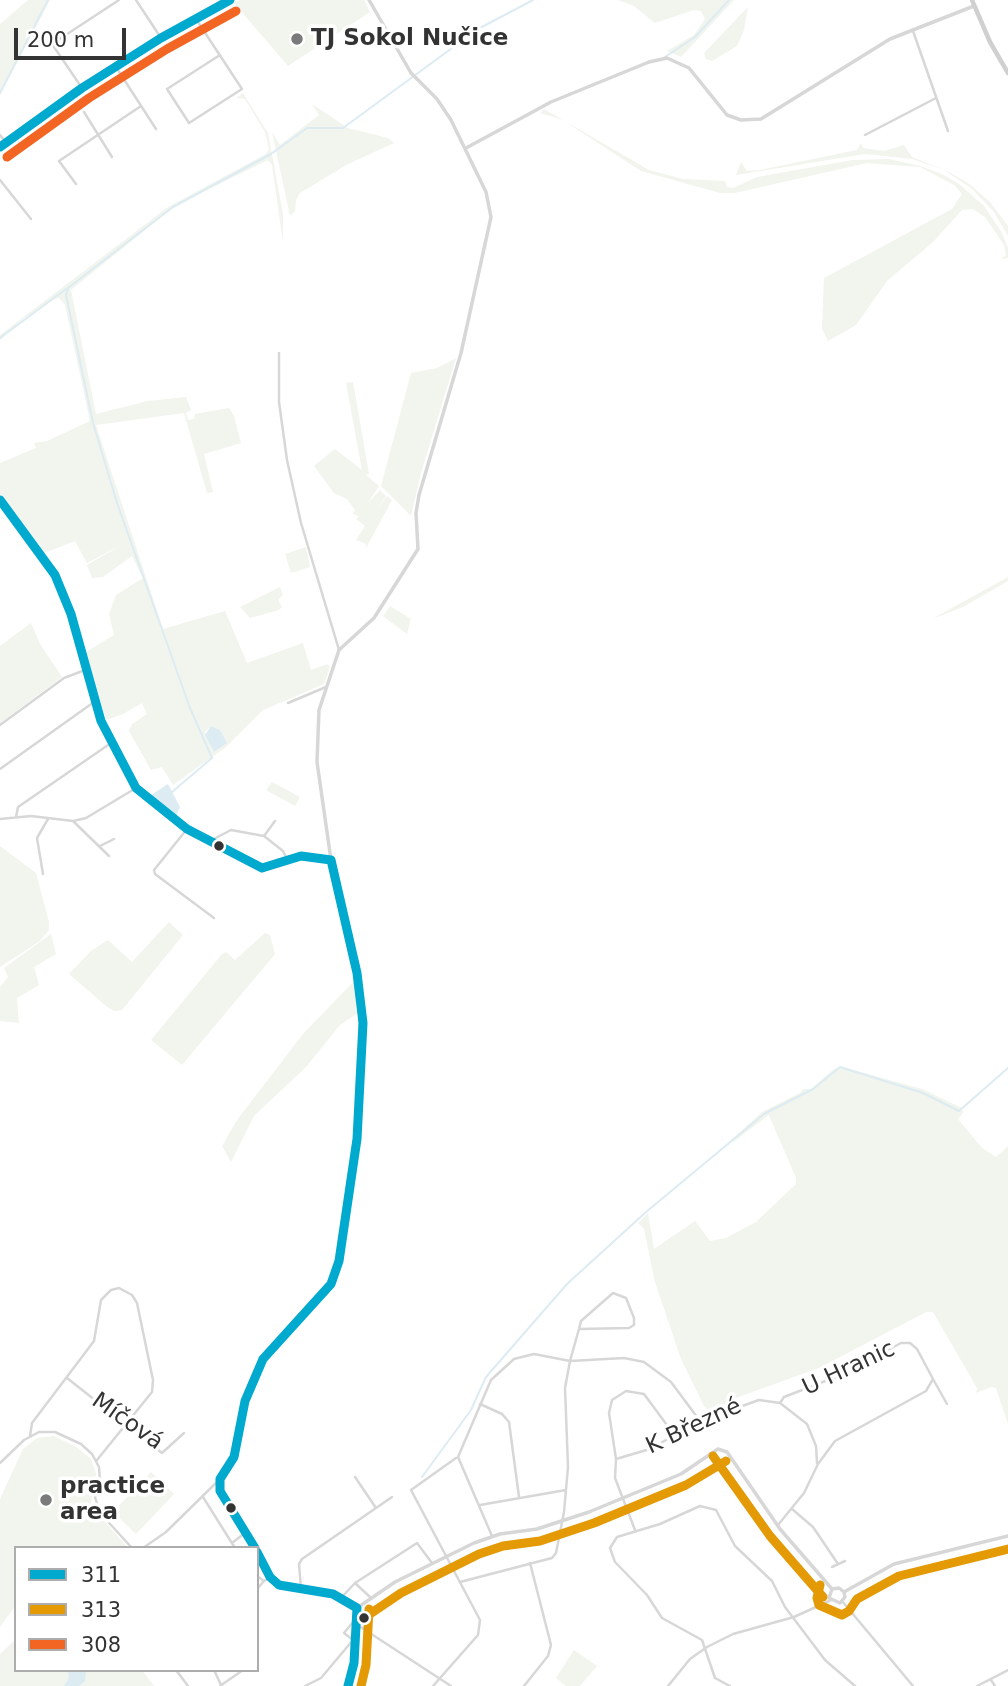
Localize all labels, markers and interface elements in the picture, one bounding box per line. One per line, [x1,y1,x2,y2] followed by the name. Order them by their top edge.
[18,14,130,58] scale bar
[311,25,508,53] place label: TJ Sokol Nučice
[27,28,94,52] text: 200 m
[289,31,305,47] marker: TJ Sokol Nučice
[212,839,226,853] unlabelled marker
[798,1336,900,1402] street label: U Hranic
[86,1388,168,1456] street label: Míčová
[642,1393,746,1461] street label: K Březné
[60,1473,165,1527] place label: practice area
[38,1492,54,1508] marker: practice area
[224,1501,238,1515] unlabelled marker
[14,1546,259,1672] legend
[81,1563,121,1587] text: 311
[81,1598,121,1622] text: 313
[357,1611,371,1625] unlabelled marker
[81,1633,121,1657] text: 308

